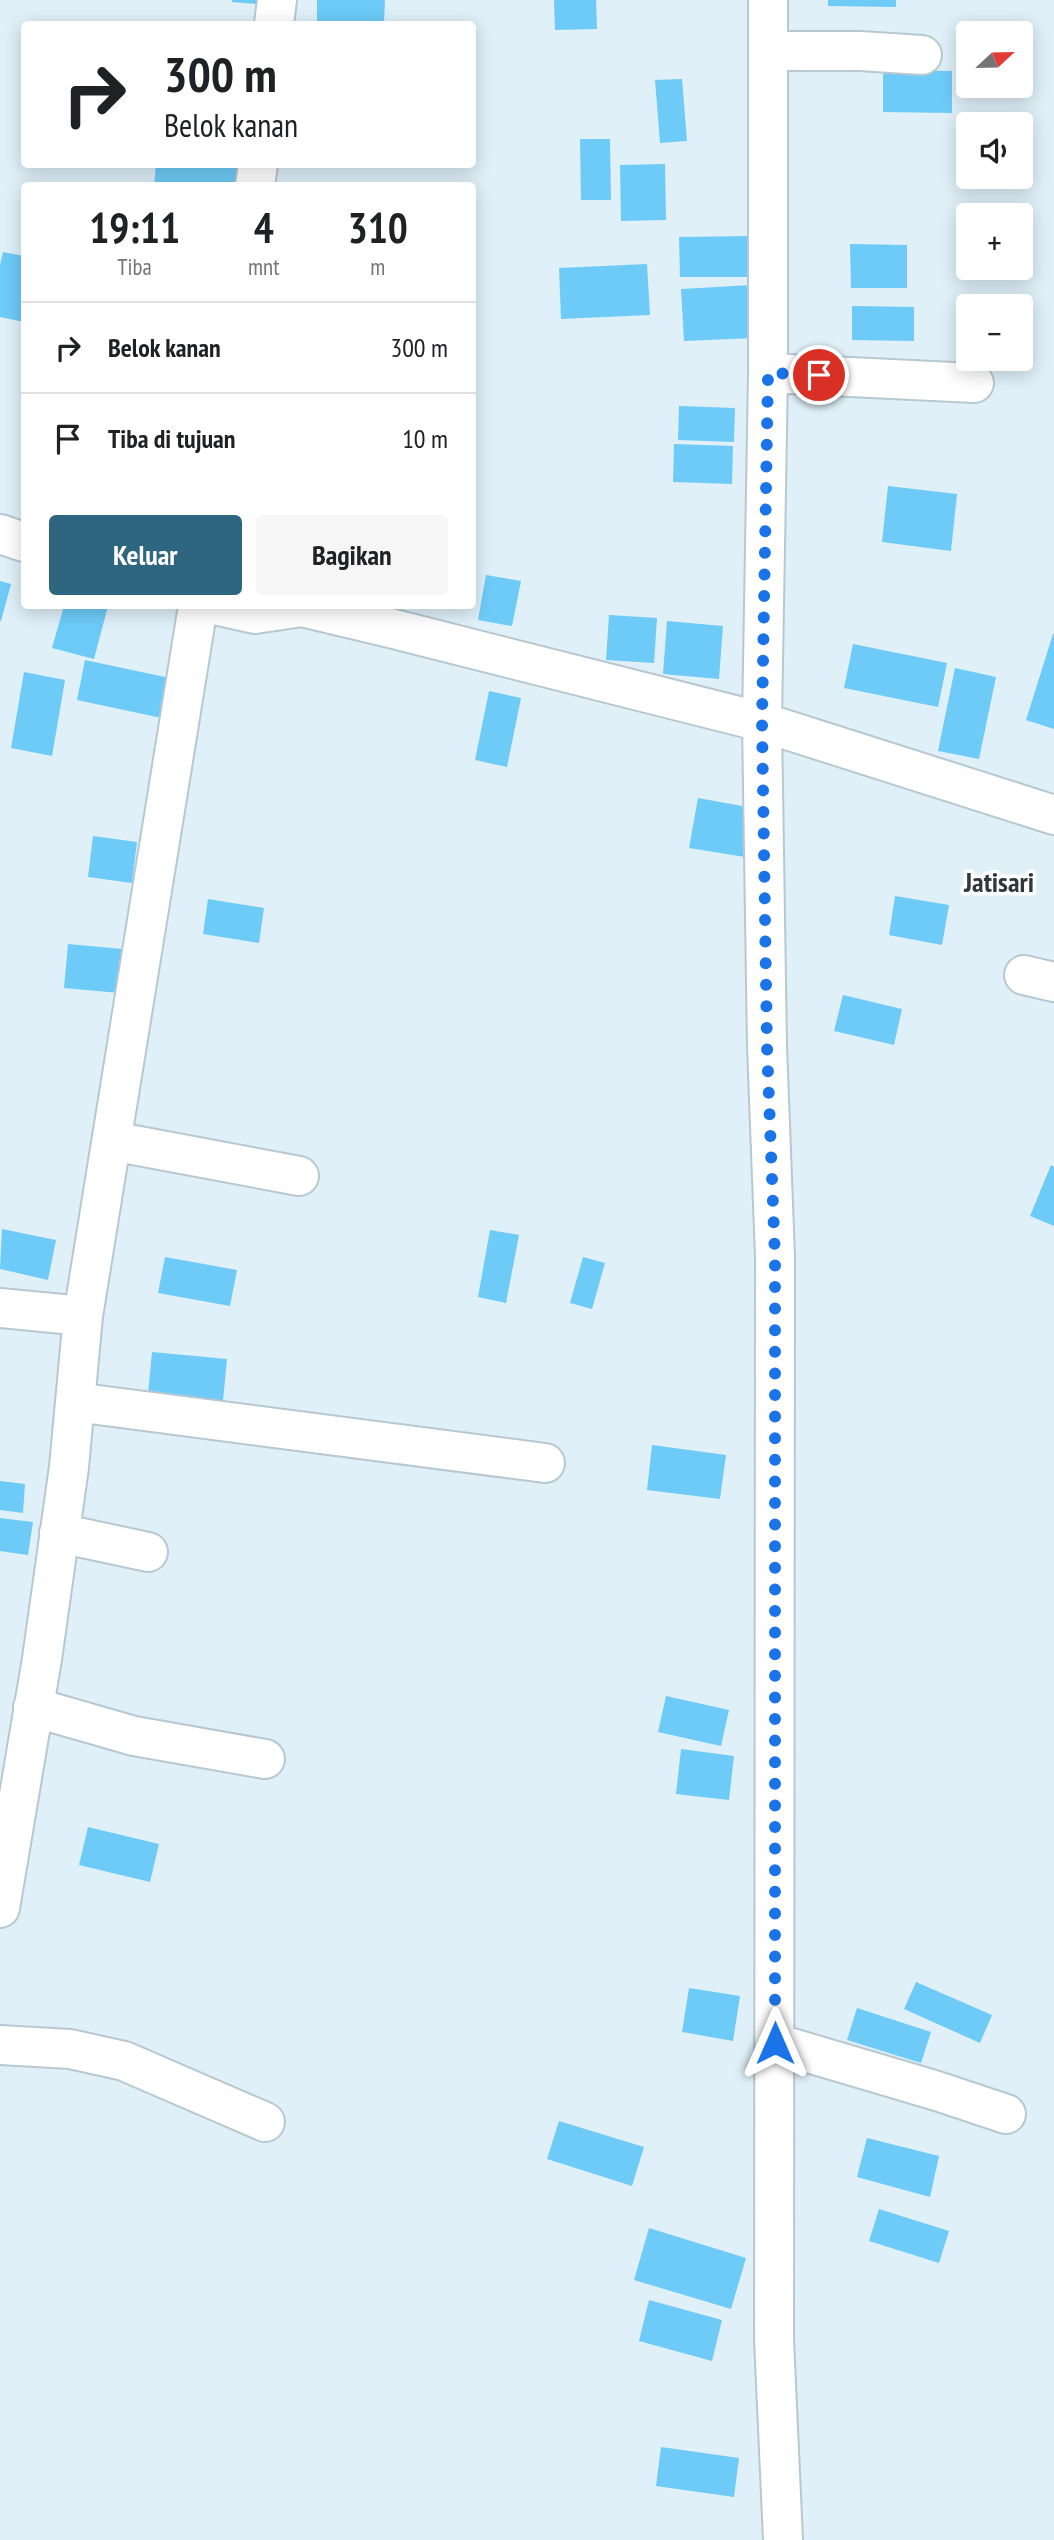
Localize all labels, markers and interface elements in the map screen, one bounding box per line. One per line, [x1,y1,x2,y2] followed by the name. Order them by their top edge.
[956,21,1032,98] north arrow
[956,21,1033,371] map controls
[164,42,277,106] text: 300 m
[49,49,140,140] icon: right
[164,104,298,146] text: Belok kanan
[956,112,1033,189] button: sound
[89,200,180,255] text: 19:11
[254,200,274,255] text: 4
[348,200,408,255] text: 310
[956,203,1033,280] button: +
[117,252,152,281] text: Tiba
[248,252,280,281] text: mnt
[370,252,385,281] text: m
[956,294,1033,371] button: −
[49,329,87,367] icon: right
[108,331,221,364] text: Belok kanan
[390,331,448,364] text: 300 m
[789,345,849,405] pin
[800,356,838,394] icon: arrive
[49,420,87,458] icon: arrive
[108,422,236,455] text: Tiba di tujuan
[402,422,448,455] text: 10 m
[49,515,242,595] button: Keluar
[256,515,448,595] button: Bagikan
[963,863,1034,900] district label: Jatisari
[738,2006,812,2080] position arrow

